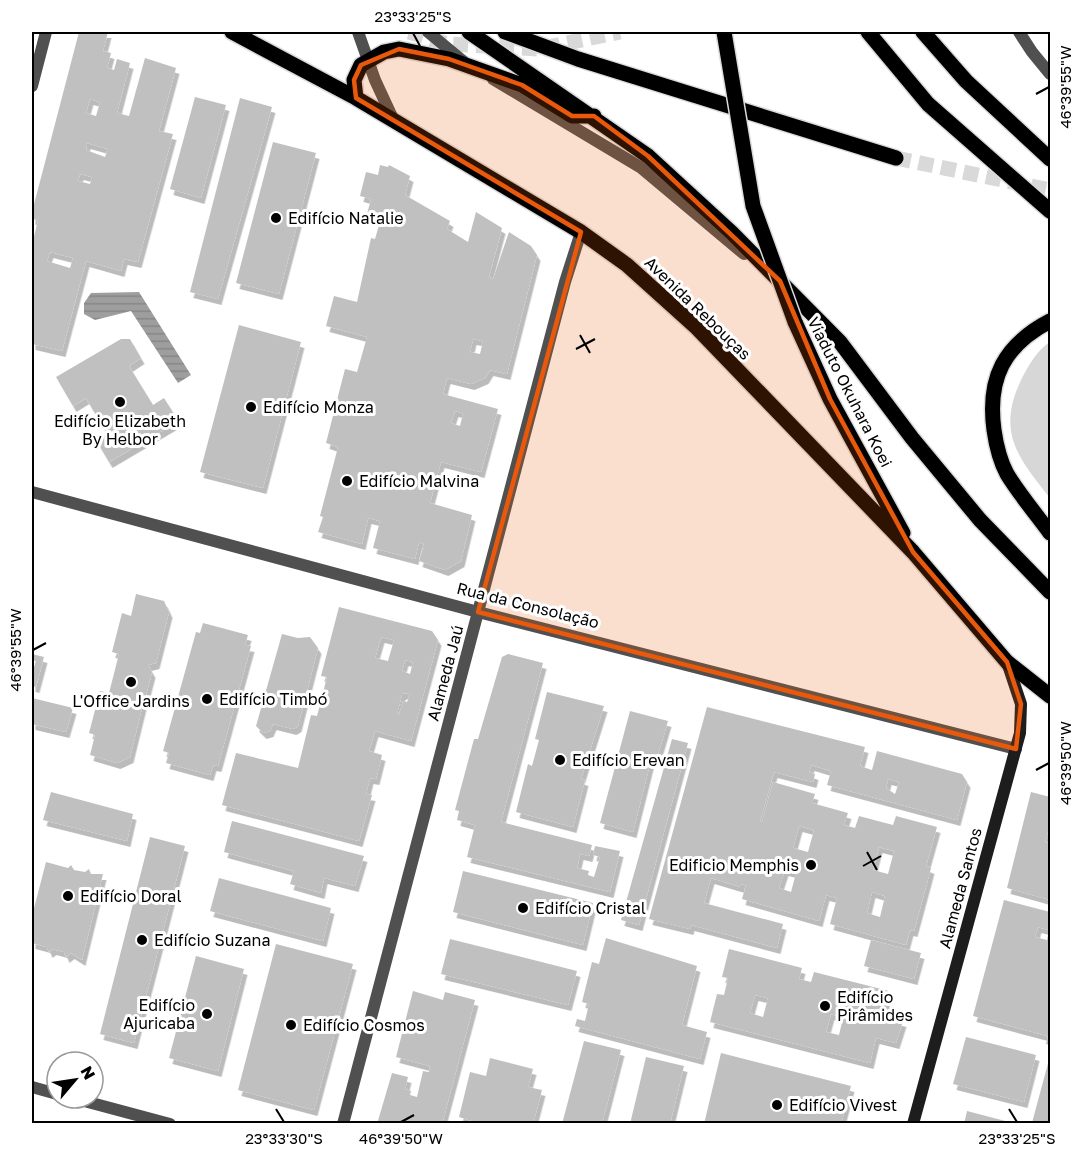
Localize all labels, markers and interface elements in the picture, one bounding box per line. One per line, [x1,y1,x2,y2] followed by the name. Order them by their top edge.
[374,7,452,25] text: 23°33'25"S
[1056,45,1074,129] text: 46°39'55"W
[288,208,404,228] place label: Edifício Natalie
[269,211,283,225] marker: Edifício Natalie
[641,252,755,364] street label: Avenida Rebouças
[803,313,897,471] street label: Viaduto Okuhara Koei
[113,395,127,409] marker: Edifício Elizabeth By Helbor
[263,397,374,417] place label: Edifício Monza
[244,400,258,414] marker: Edifício Monza
[54,411,186,449] place label: Edifício Elizabeth By Helbor
[359,471,479,491] place label: Edifício Malvina
[340,474,354,488] marker: Edifício Malvina
[455,578,601,632] street label: Rua da Consolação
[6,608,24,692] text: 46°39'55"W
[423,623,467,723] street label: Alameda Jaú
[124,675,138,689] marker: L'Office Jardins
[219,689,327,709] place label: Edifício Timbó
[72,691,190,711] place label: L'Office Jardins
[200,692,214,706] marker: Edifício Timbó
[1056,721,1074,805] text: 46°39'50"W
[572,750,685,770] place label: Edifício Erevan
[553,753,567,767] marker: Edifício Erevan
[934,825,986,951] street label: Alameda Santos
[669,855,799,875] place label: Edificio Memphis
[804,858,818,872] marker: Edificio Memphis
[80,886,182,906] place label: Edifício Doral
[61,889,75,903] marker: Edifício Doral
[535,898,646,918] place label: Edifício Cristal
[516,901,530,915] marker: Edifício Cristal
[154,930,270,950] place label: Edifício Suzana
[135,933,149,947] marker: Edifício Suzana
[837,987,913,1025] place label: Edifício Pirâmides
[123,995,195,1033] place label: Edifício Ajuricaba
[818,999,832,1013] marker: Edifício Pirâmides
[200,1007,214,1021] marker: Edifício Ajuricaba
[303,1015,425,1035] place label: Edifício Cosmos
[284,1018,298,1032] marker: Edifício Cosmos
[45,1050,105,1110] north arrow
[76,1063,100,1083] text: N
[789,1095,897,1115] place label: Edifício Vivest
[770,1098,784,1112] marker: Edifício Vivest
[245,1129,323,1147] text: 23°33'30"S
[359,1129,443,1147] text: 46°39'50"W
[978,1129,1056,1147] text: 23°33'25"S

